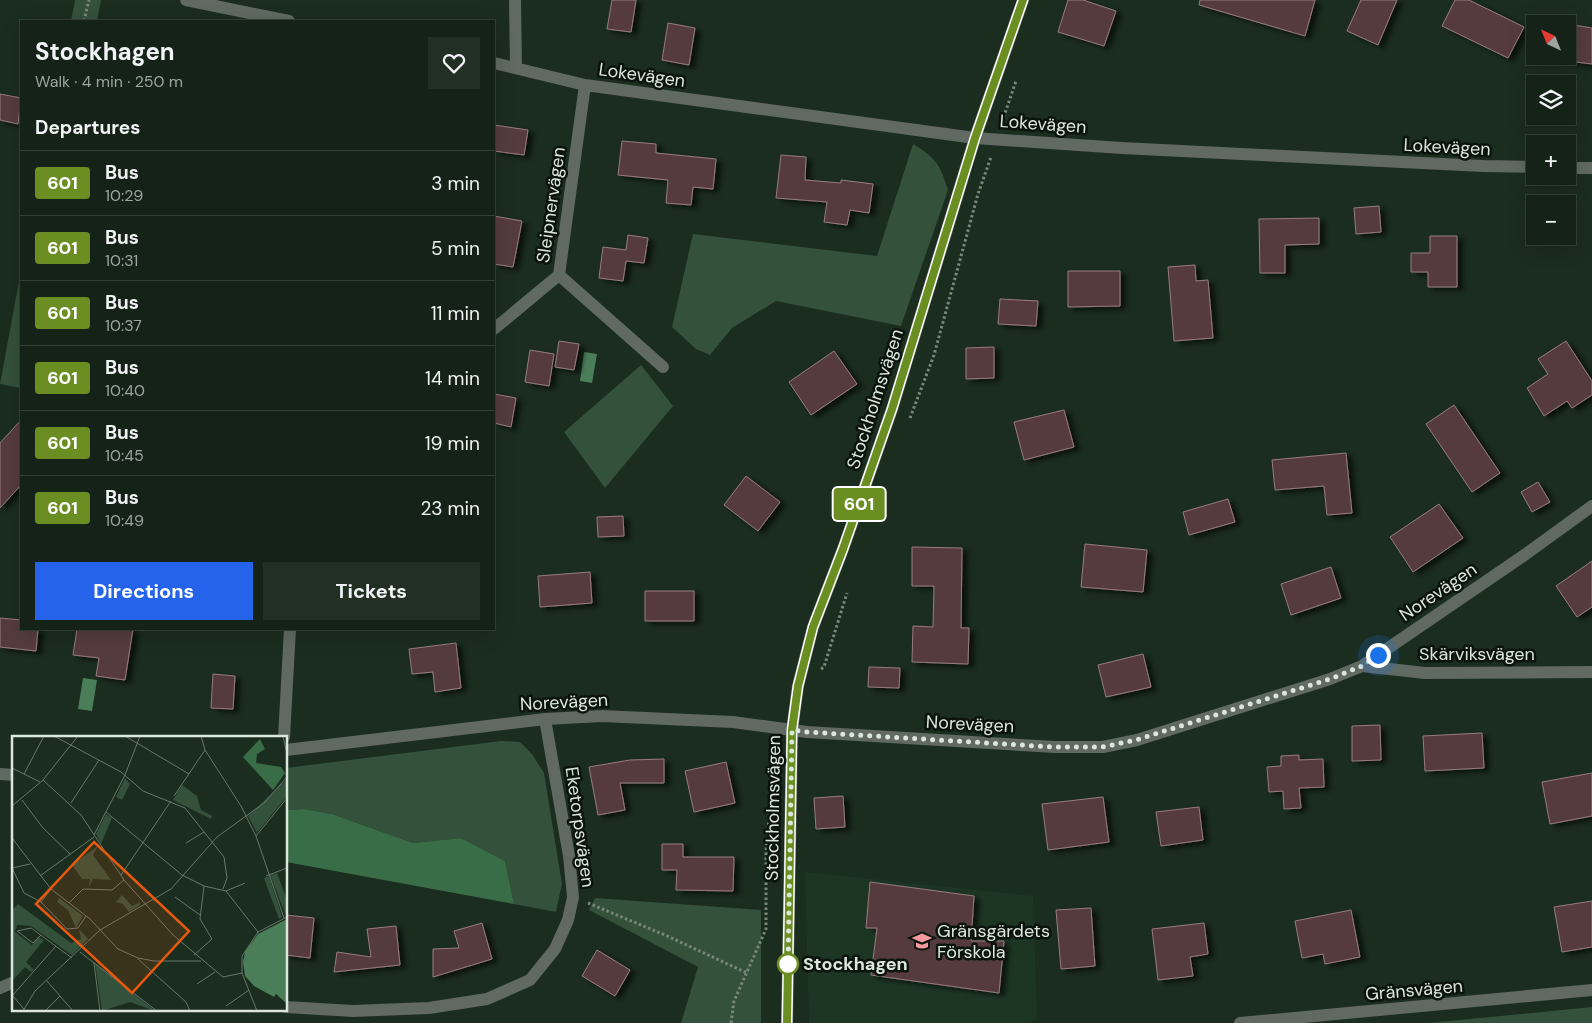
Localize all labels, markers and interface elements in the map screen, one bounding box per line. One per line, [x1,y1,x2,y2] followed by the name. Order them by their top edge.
[1526,15,1576,65] north arrow
[1526,15,1576,245] map controls
[35,36,175,67] text: Stockhagen
[428,37,480,89] button: heart
[597,57,687,93] street label: Lokevägen
[35,71,183,92] text: Walk · 4 min · 250 m
[1526,75,1576,125] button: layers
[999,109,1087,139] street label: Lokevägen
[35,115,140,140] text: Departures
[1403,133,1491,161] street label: Lokevägen
[1526,135,1576,185] button: +
[531,146,571,264] street label: Sleipnervägen
[105,160,139,185] text: Bus
[47,171,78,195] text: 601
[431,171,480,196] text: 3 min
[105,185,143,206] text: 10:29
[1526,195,1576,245] button: −
[105,225,139,250] text: Bus
[47,236,78,260] text: 601
[431,236,480,261] text: 5 min
[105,250,138,271] text: 10:31
[105,290,139,315] text: Bus
[47,301,78,325] text: 601
[431,301,480,326] text: 11 min
[105,315,142,336] text: 10:37
[841,326,909,472] street label: Stockholmsvägen
[105,355,139,380] text: Bus
[47,366,78,390] text: 601
[425,366,480,391] text: 14 min
[105,380,145,401] text: 10:40
[105,420,139,445] text: Bus
[47,431,78,455] text: 601
[425,431,480,456] text: 19 min
[105,445,144,466] text: 10:45
[105,485,139,510] text: Bus
[830,488,888,520] line badge: 601
[844,492,874,516] text: 601
[47,496,78,520] text: 601
[420,496,480,521] text: 23 min
[105,510,144,531] text: 10:49
[1395,557,1481,627] street label: Norevägen
[35,562,253,620] button: Directions
[263,562,480,620] button: Tickets
[1419,642,1535,666] street label: Skärviksvägen
[1366,643,1391,668] your location
[519,688,609,716] street label: Norevägen
[925,710,1015,738] street label: Norevägen
[760,735,786,881] street label: Stockholmsvägen
[12,736,288,1010] inset map
[560,765,600,889] street label: Eketorpsvägen
[937,919,1050,964] place label: Gränsgärdets Förskola
[911,930,933,952] school or university icon: Gränsgärdets Förskola
[803,952,908,976] place label: Stockhagen
[777,953,799,975] marker: Stockhagen
[1364,974,1464,1006] street label: Gränsvägen

